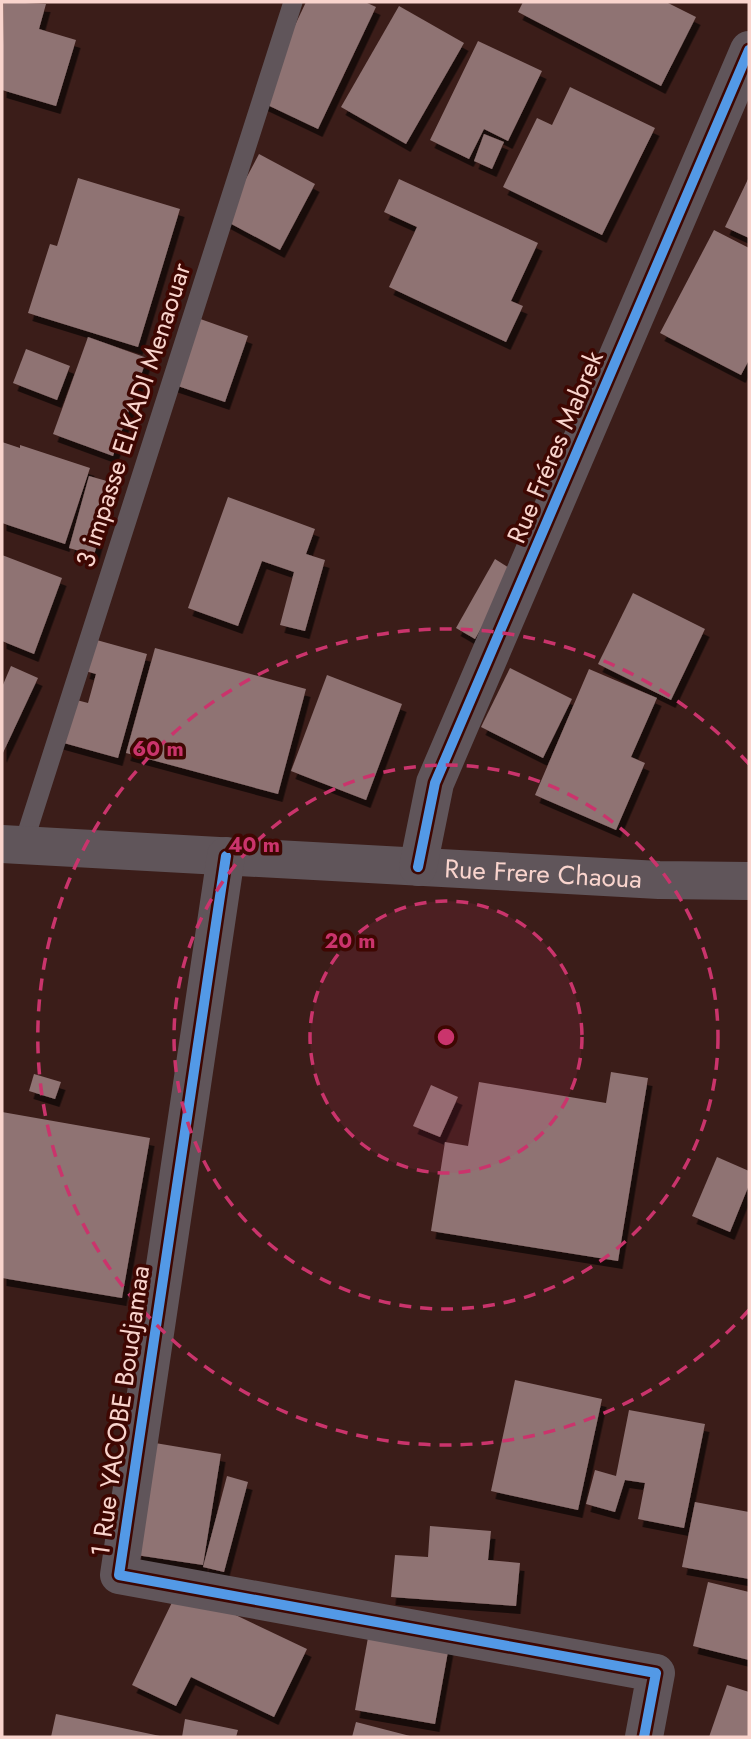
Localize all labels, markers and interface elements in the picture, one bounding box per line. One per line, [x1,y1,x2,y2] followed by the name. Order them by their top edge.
[66,258,200,572] street label: 3 impasse ELKADI Menaouar
[497,344,613,549] street label: Rue Fréres Mabrek
[132,734,184,764] text: 60 m
[228,830,280,860] text: 40 m
[443,849,643,898] street label: Rue Frere Chaoua
[324,926,376,956] text: 20 m
[434,1025,458,1049] centre of rings
[81,1263,159,1559] street label: 1 Rue YACOBE Boudjamaa

